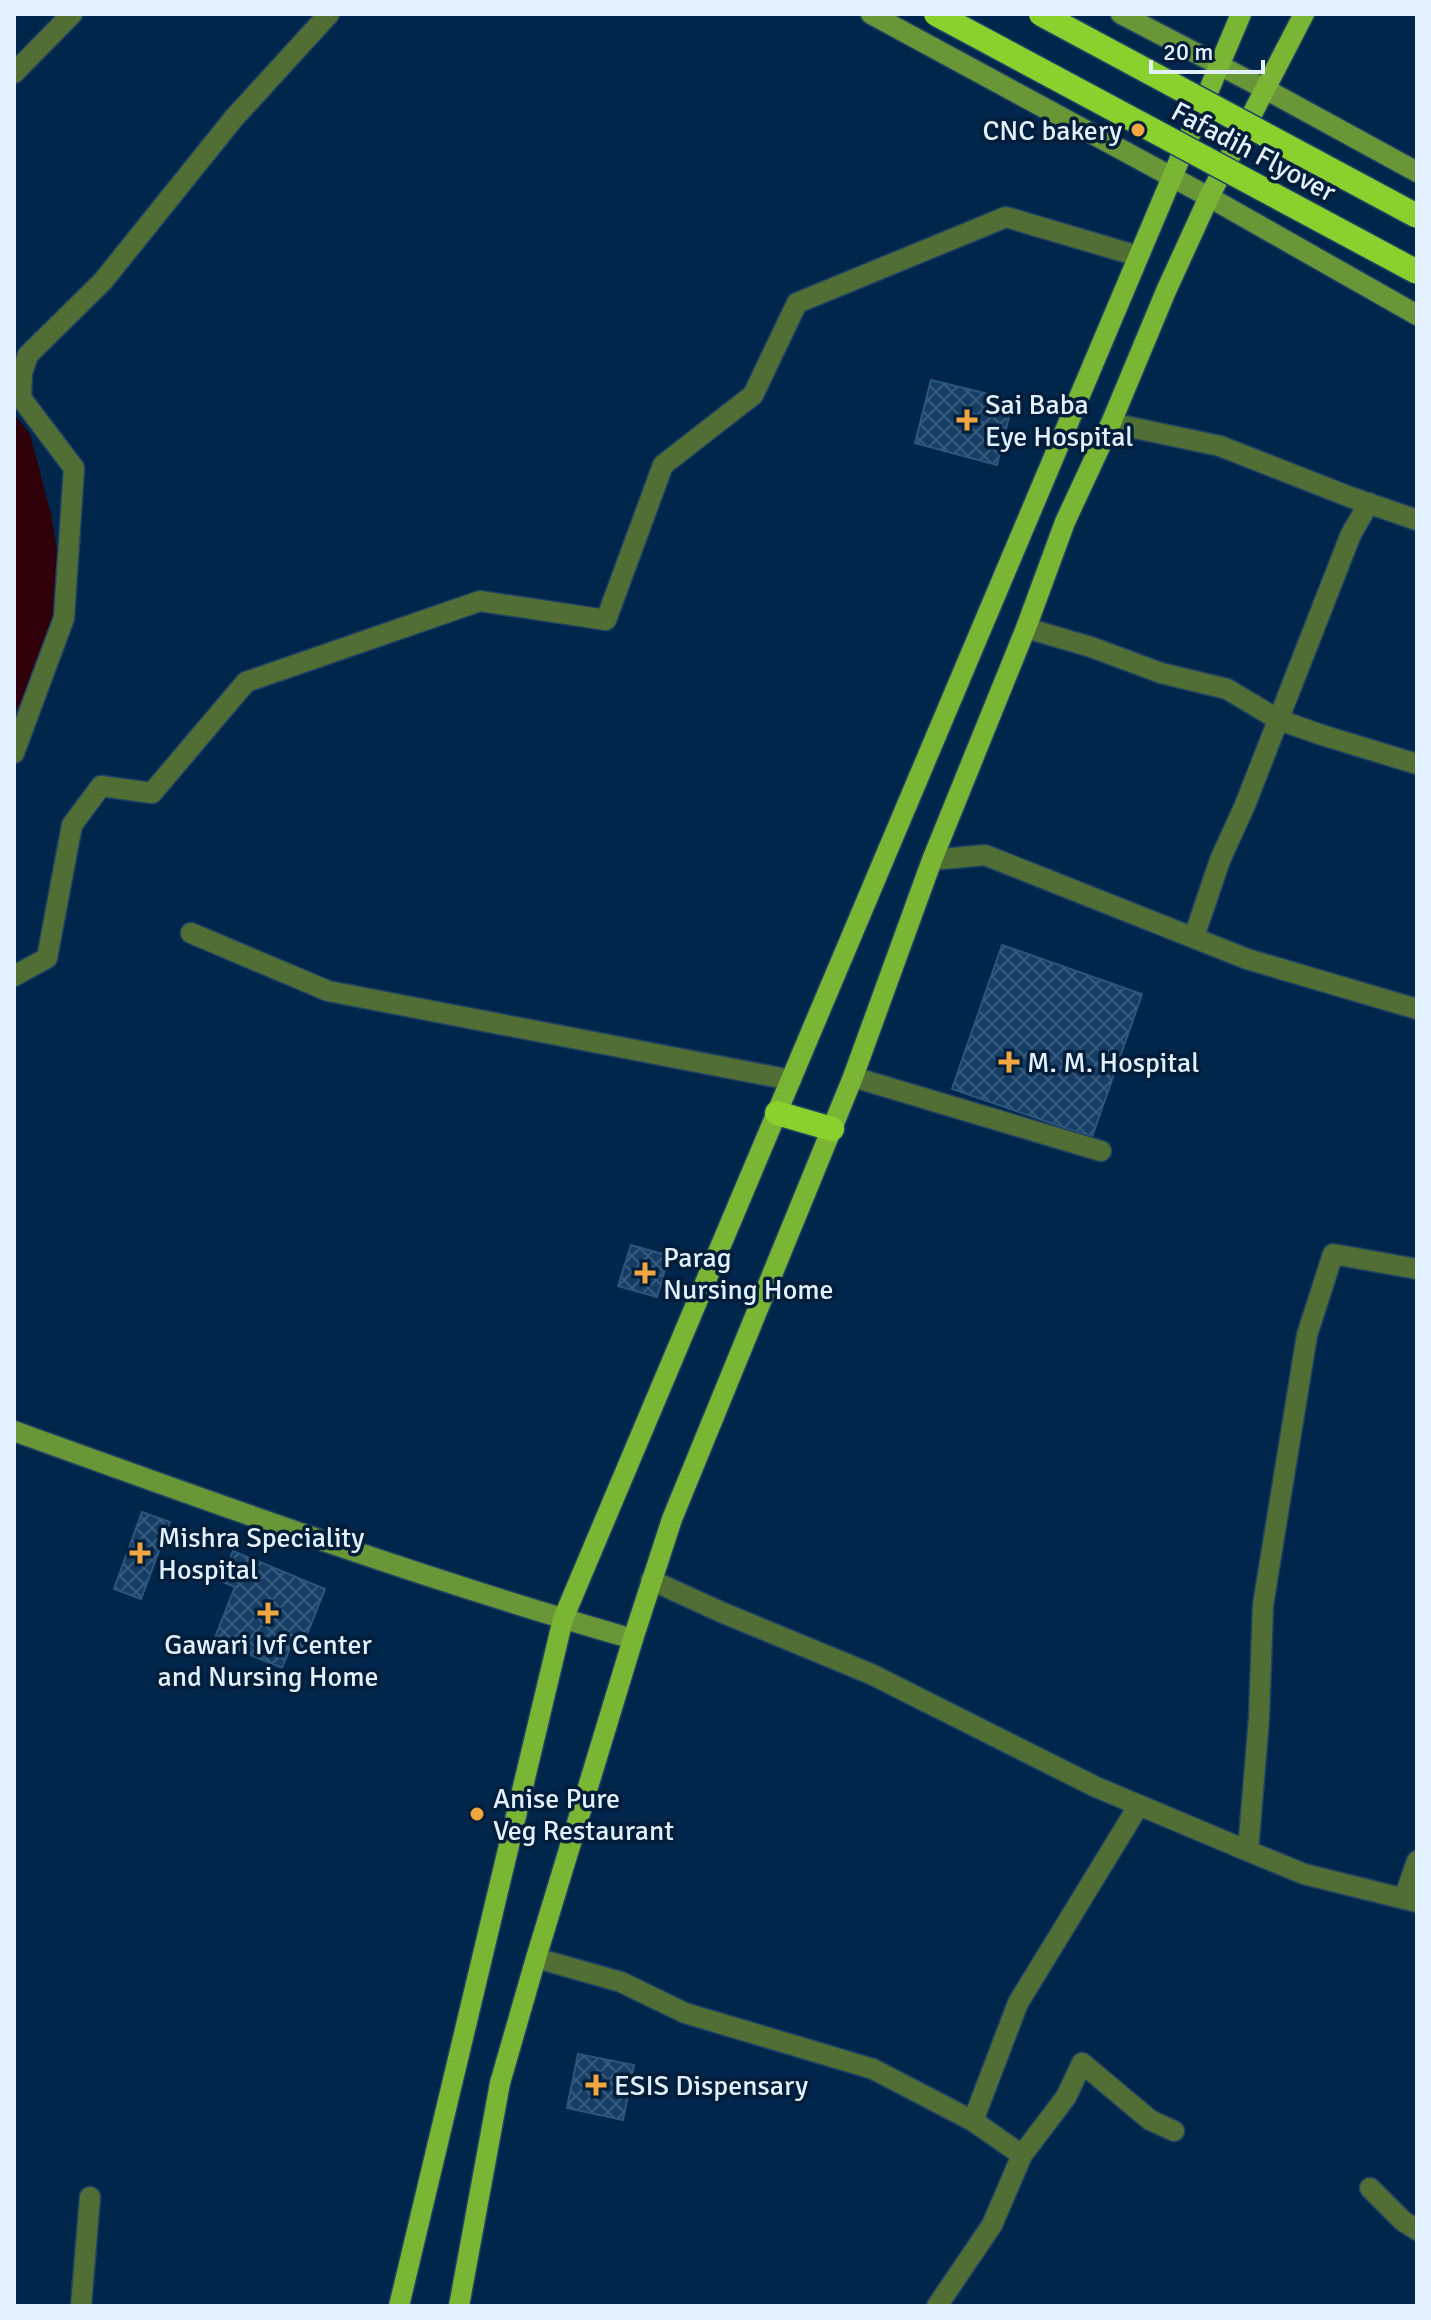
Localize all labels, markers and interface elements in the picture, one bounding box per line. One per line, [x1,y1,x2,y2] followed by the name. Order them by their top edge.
[1151,24,1263,74] scale bar
[1163,37,1213,67] text: 20 m
[1166,94,1342,210] street label: Fafadih Flyover
[982,114,1122,148] place label: CNC bakery
[1129,121,1147,139] marker: CNC bakery
[985,388,1134,454] place label: Sai Baba Eye Hospital
[956,409,978,431] marker: Sai Baba Eye Hospital
[1027,1046,1199,1080] place label: M. M. Hospital
[998,1051,1020,1073] marker: M. M. Hospital
[663,1241,834,1307] place label: Parag Nursing Home
[634,1262,656,1284] marker: Parag Nursing Home
[158,1521,364,1587] place label: Mishra Speciality Hospital
[129,1542,151,1564] marker: Mishra Speciality Hospital
[257,1602,279,1624] marker: Gawari Ivf Center and Nursing Home
[157,1628,379,1694] place label: Gawari Ivf Center and Nursing Home
[493,1782,674,1848] place label: Anise Pure Veg Restaurant
[468,1805,486,1823] marker: Anise Pure Veg Restaurant
[614,2069,808,2103] place label: ESIS Dispensary
[585,2074,607,2096] marker: ESIS Dispensary

